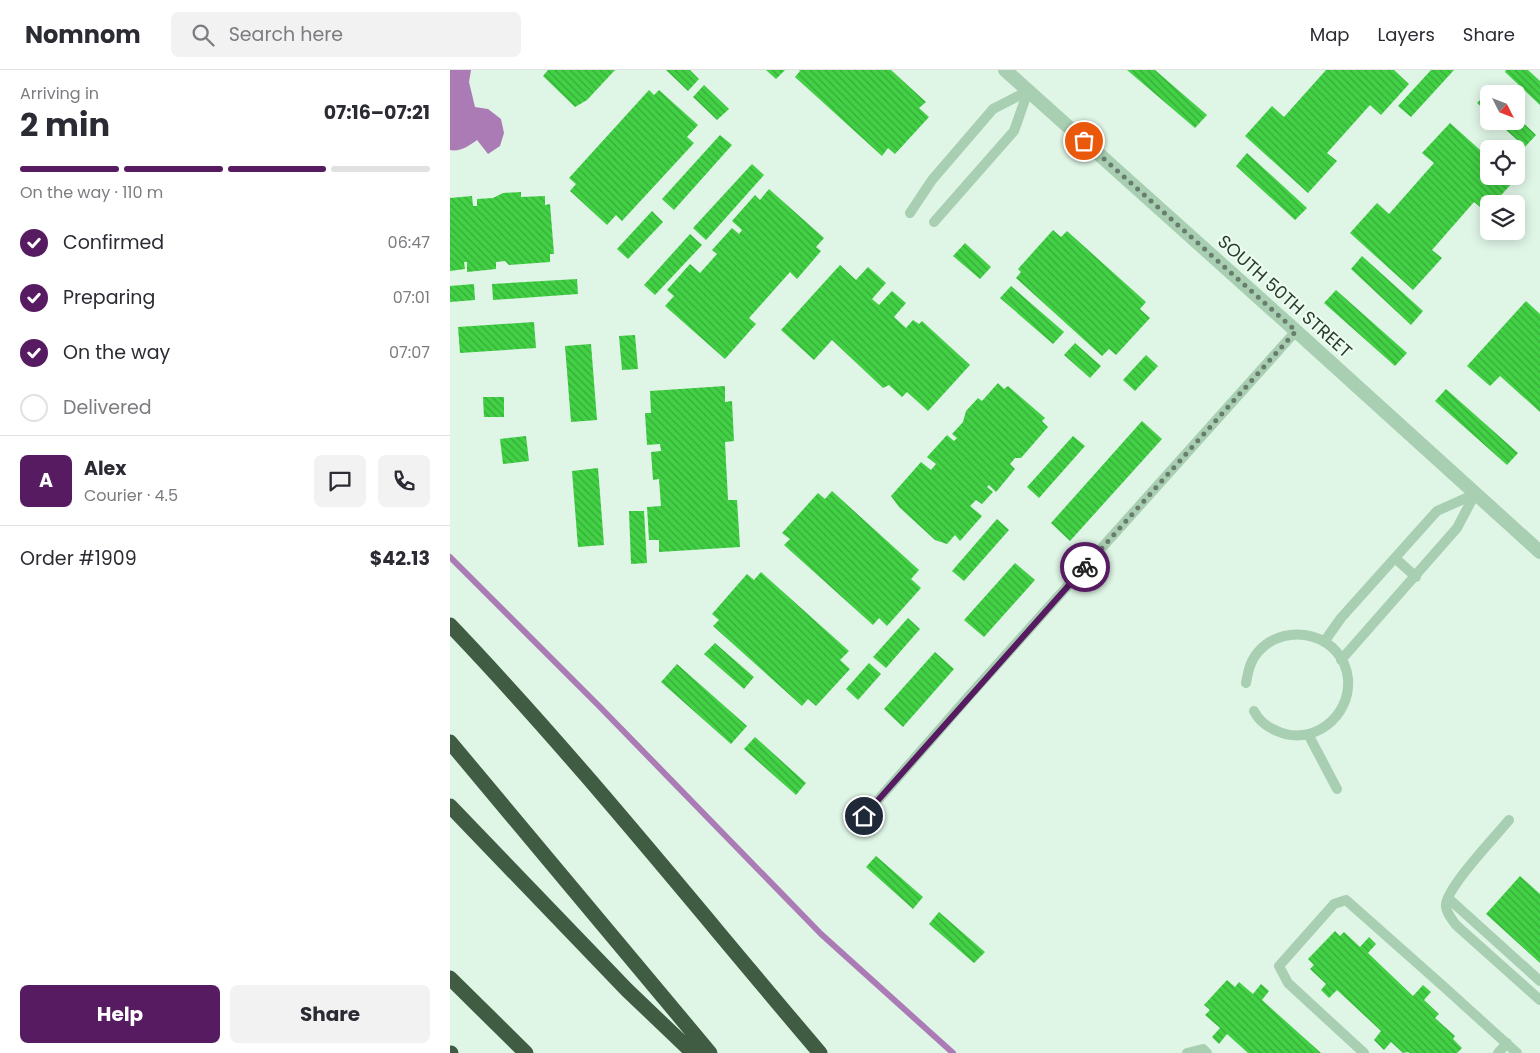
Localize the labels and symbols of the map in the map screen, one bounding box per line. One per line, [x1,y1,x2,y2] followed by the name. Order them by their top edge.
[1480,85,1525,130] north arrow
[1063,120,1105,162] pin
[1212,229,1358,363] street label: SOUTH 50TH STREET
[1060,542,1110,592] courier
[843,795,885,837] pin

